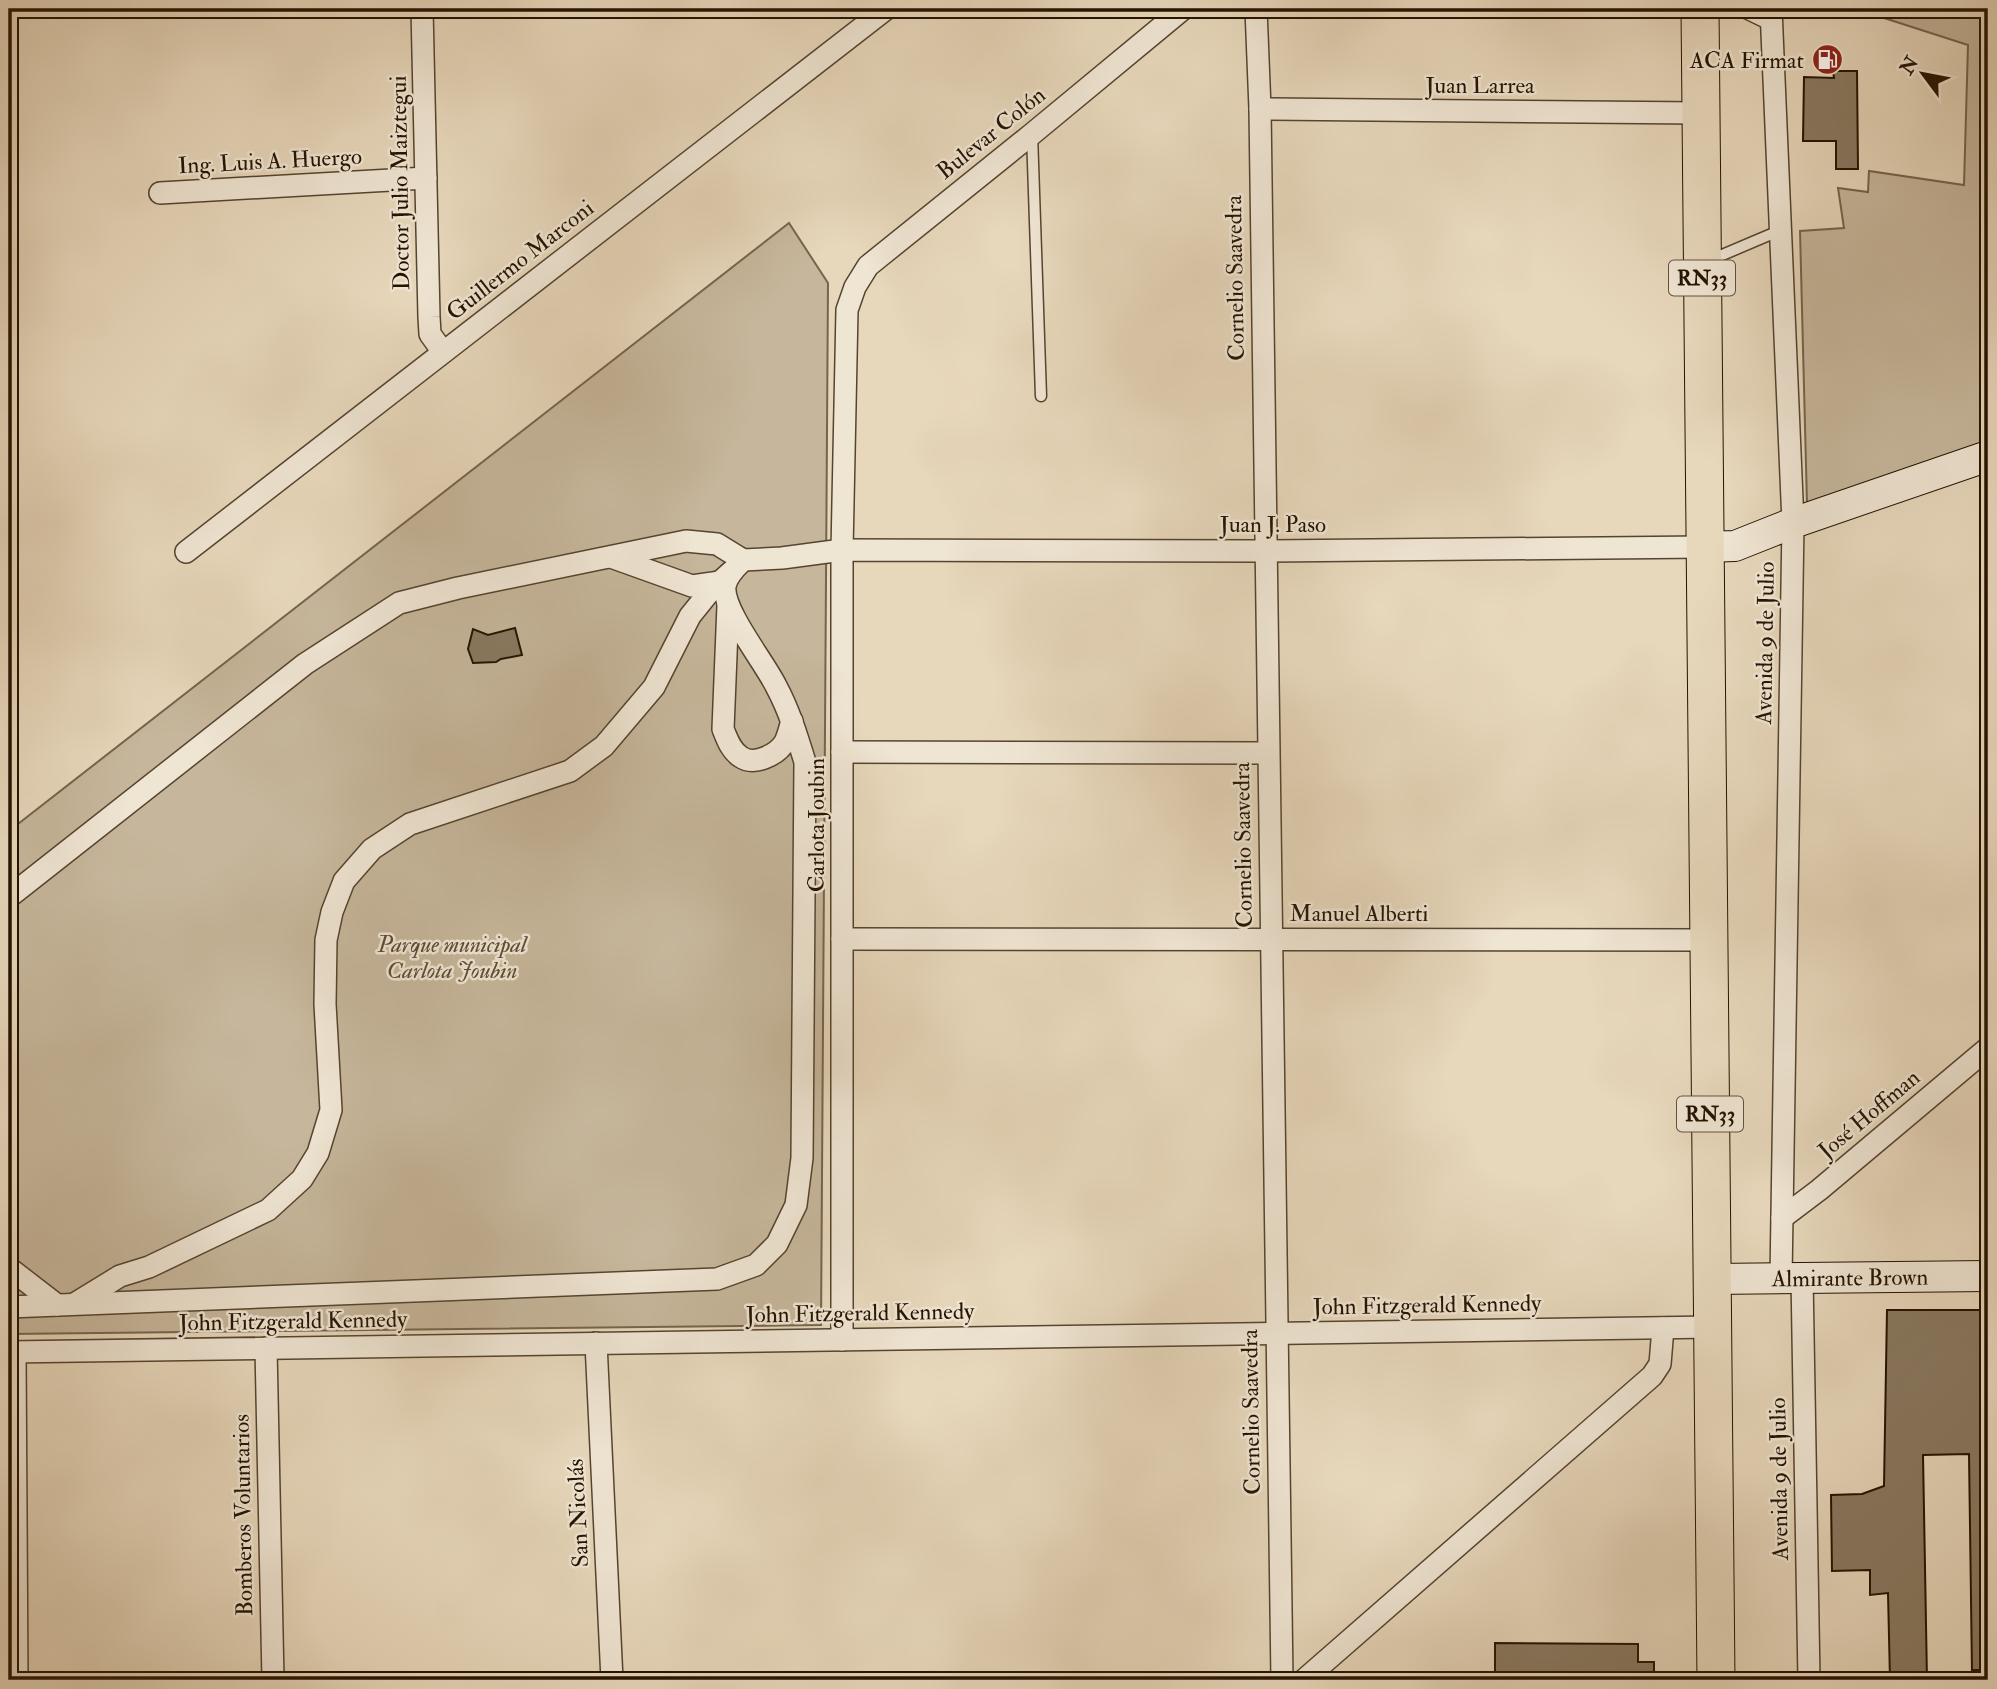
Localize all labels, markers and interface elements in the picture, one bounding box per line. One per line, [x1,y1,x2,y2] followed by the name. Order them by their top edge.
[1888,38,1958,108] north arrow
[1810,43,1844,77] fuel station icon: ACA Firmat
[1689,46,1804,75] place label: ACA Firmat
[1894,51,1925,80] text: N
[1424,71,1535,100] street label: Juan Larrea
[384,75,416,291] street label: Doctor Julio Maiztegui
[931,80,1051,186] street label: Bulevar Colón
[177,142,363,180] street label: Ing. Luis A. Huergo
[440,193,600,327] street label: Guillermo Marconi
[1219,194,1251,361] street label: Cornelio Saavedra
[1669,260,1735,296] road number: RN33
[1219,510,1326,539] street label: Juan J. Paso
[1749,561,1781,726] street label: Avenida 9 de Julio
[802,758,831,892] street label: Carlota Joubin
[1227,761,1259,928] street label: Cornelio Saavedra
[1290,899,1428,928] street label: Manuel Alberti
[377,930,528,985] park label: Parque municipal Carlota Joubin
[1811,1063,1926,1166] street label: José Hoffman
[1677,1096,1743,1132] road number: RN33
[1771,1262,1929,1293] street label: Almirante Brown
[1312,1288,1542,1322] street label: John Fitzgerald Kennedy
[745,1296,975,1330] street label: John Fitzgerald Kennedy
[178,1304,408,1338] street label: John Fitzgerald Kennedy
[1235,1328,1267,1495] street label: Cornelio Saavedra
[1763,1397,1795,1562] street label: Avenida 9 de Julio
[227,1414,259,1616] street label: Bomberos Voluntarios
[561,1458,595,1568] street label: San Nicolás

